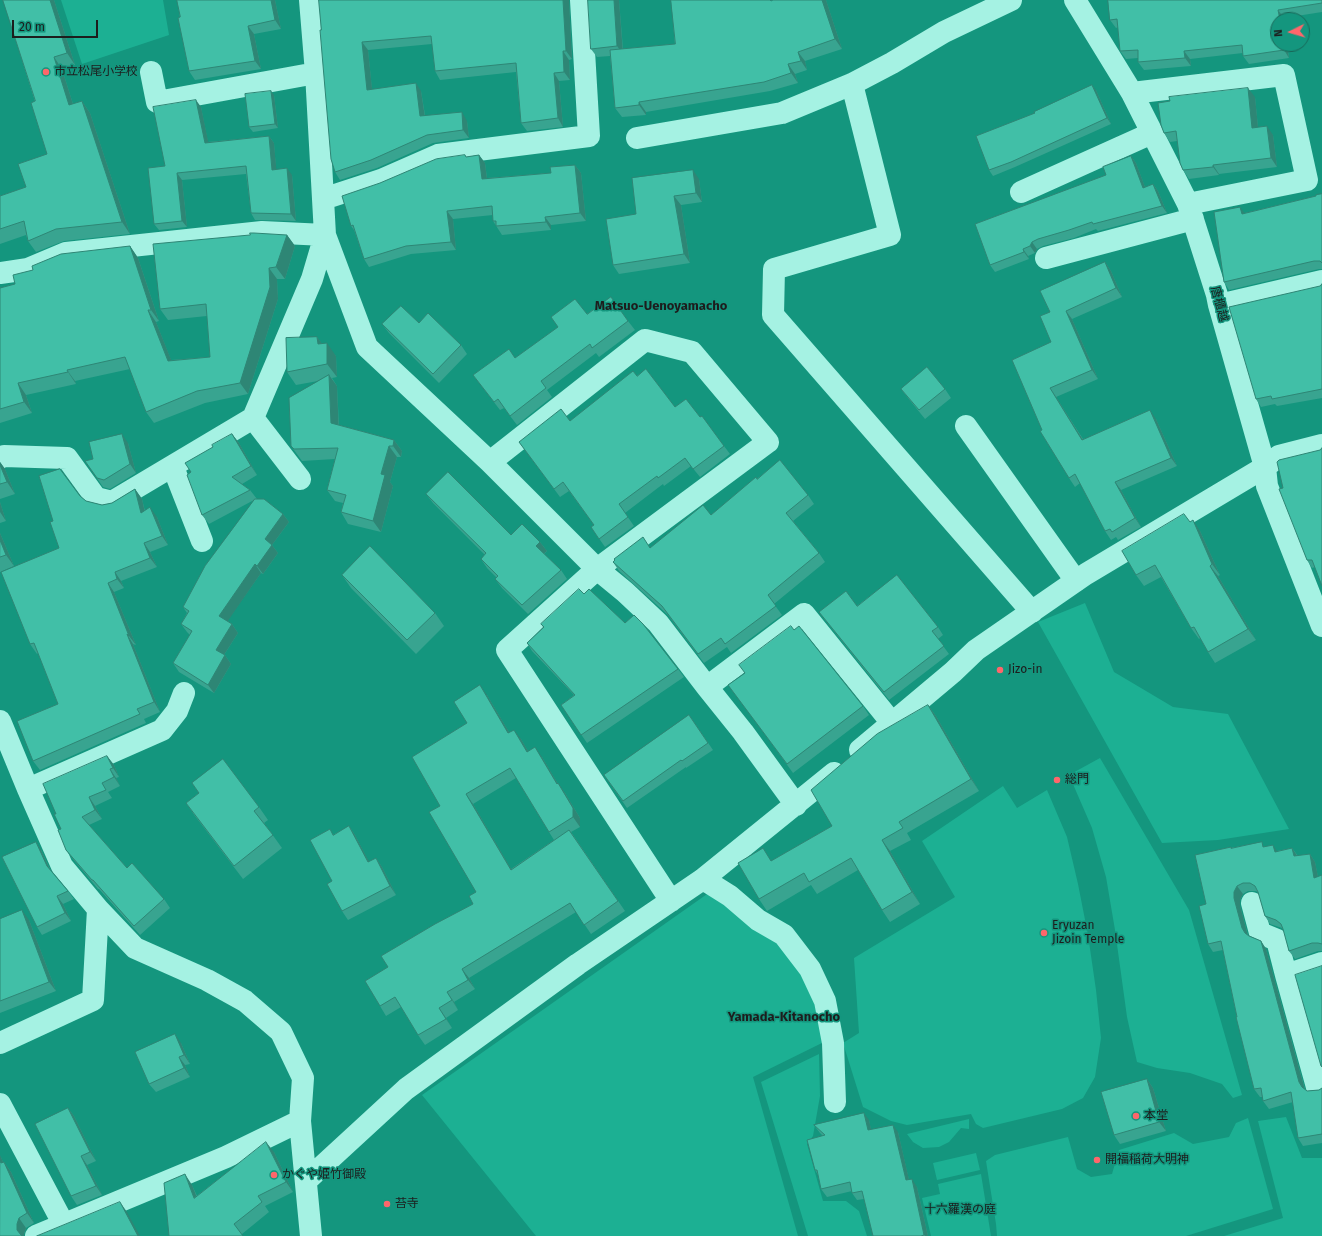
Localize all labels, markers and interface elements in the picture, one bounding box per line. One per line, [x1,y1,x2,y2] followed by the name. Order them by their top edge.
[14,12,100,38] scale bar
[1270,12,1310,52] north arrow
[19,20,45,34] text: 20 m
[1272,29,1285,37] text: N
[54,65,138,79] place label: 市立松尾小学校
[41,67,51,77] marker: 市立松尾小学校
[1207,285,1231,323] street label: 唐櫃越
[595,298,727,314] district label: Matsuo-Uenoyamacho
[1008,663,1042,677] place label: Jizo-in
[995,665,1005,675] marker: Jizo-in
[1065,773,1089,787] place label: 総門
[1052,775,1062,785] marker: 総門
[1052,919,1124,947] place label: Eryuzan Jizoin Temple
[1039,928,1049,938] marker: Eryuzan Jizoin Temple
[728,1009,840,1025] district label: Yamada-Kitanocho
[1144,1109,1168,1123] place label: 本堂
[1131,1111,1141,1121] marker: 本堂
[1105,1153,1189,1167] place label: 開福稲荷大明神
[1092,1155,1102,1165] marker: 開福稲荷大明神
[282,1168,366,1182] place label: かぐや姫竹御殿
[269,1170,279,1180] marker: かぐや姫竹御殿
[395,1197,419,1211] place label: 苔寺
[382,1199,392,1209] marker: 苔寺
[924,1203,996,1217] park label: 十六羅漢の庭

